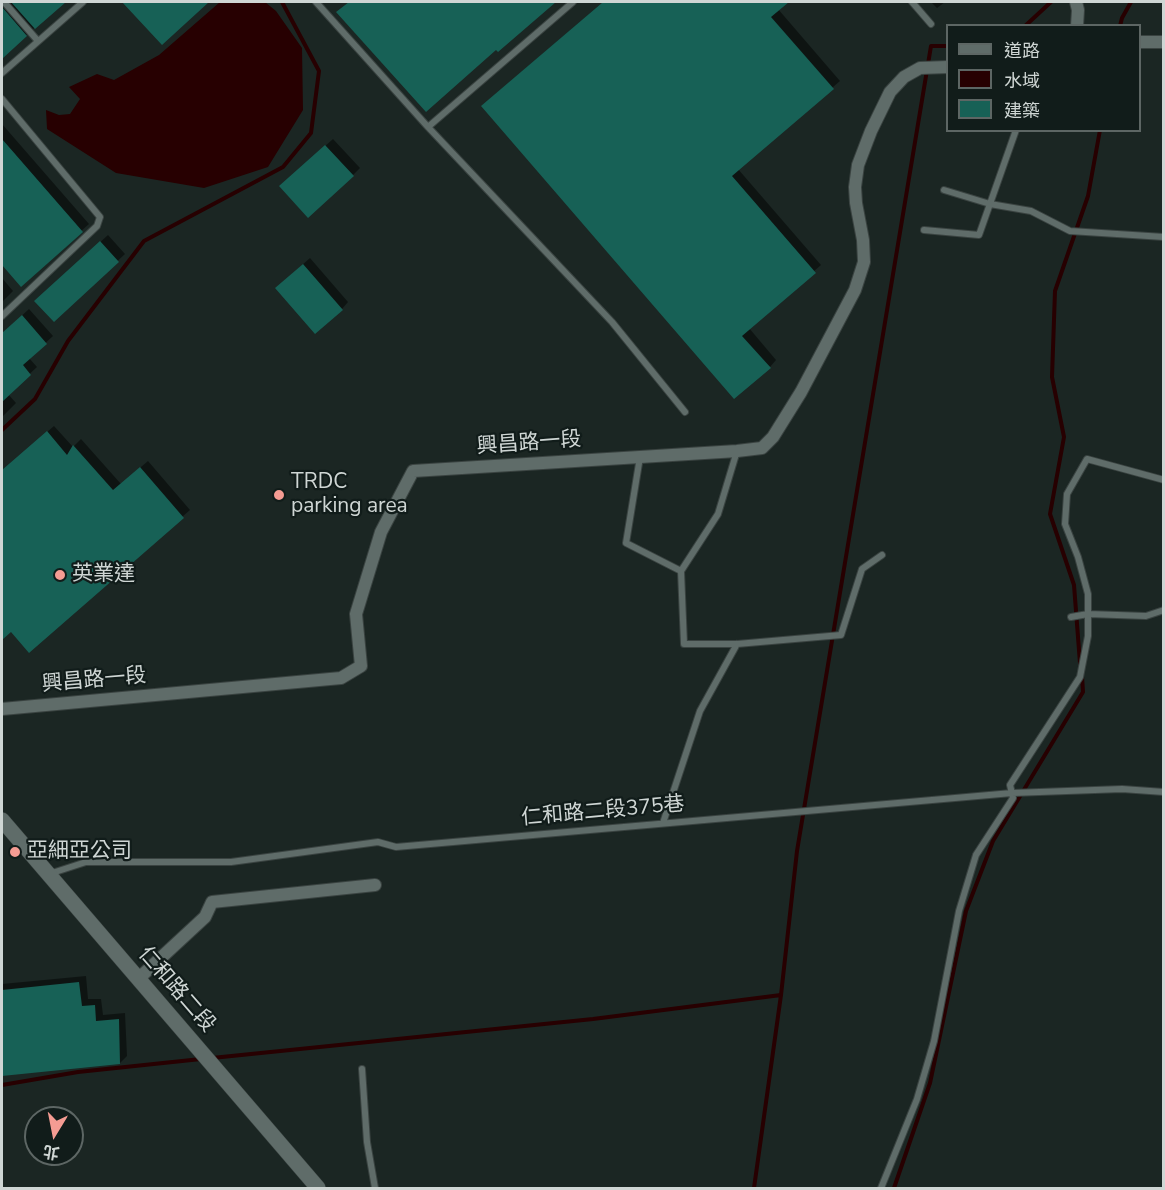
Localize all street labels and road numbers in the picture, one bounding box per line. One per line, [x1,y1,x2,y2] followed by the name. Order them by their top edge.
[476,428,582,460] street label: 興昌路一段
[41,664,147,698] street label: 興昌路一段
[520,792,686,832] street label: 仁和路二段375巷
[132,942,220,1038] street label: 仁和路二段

